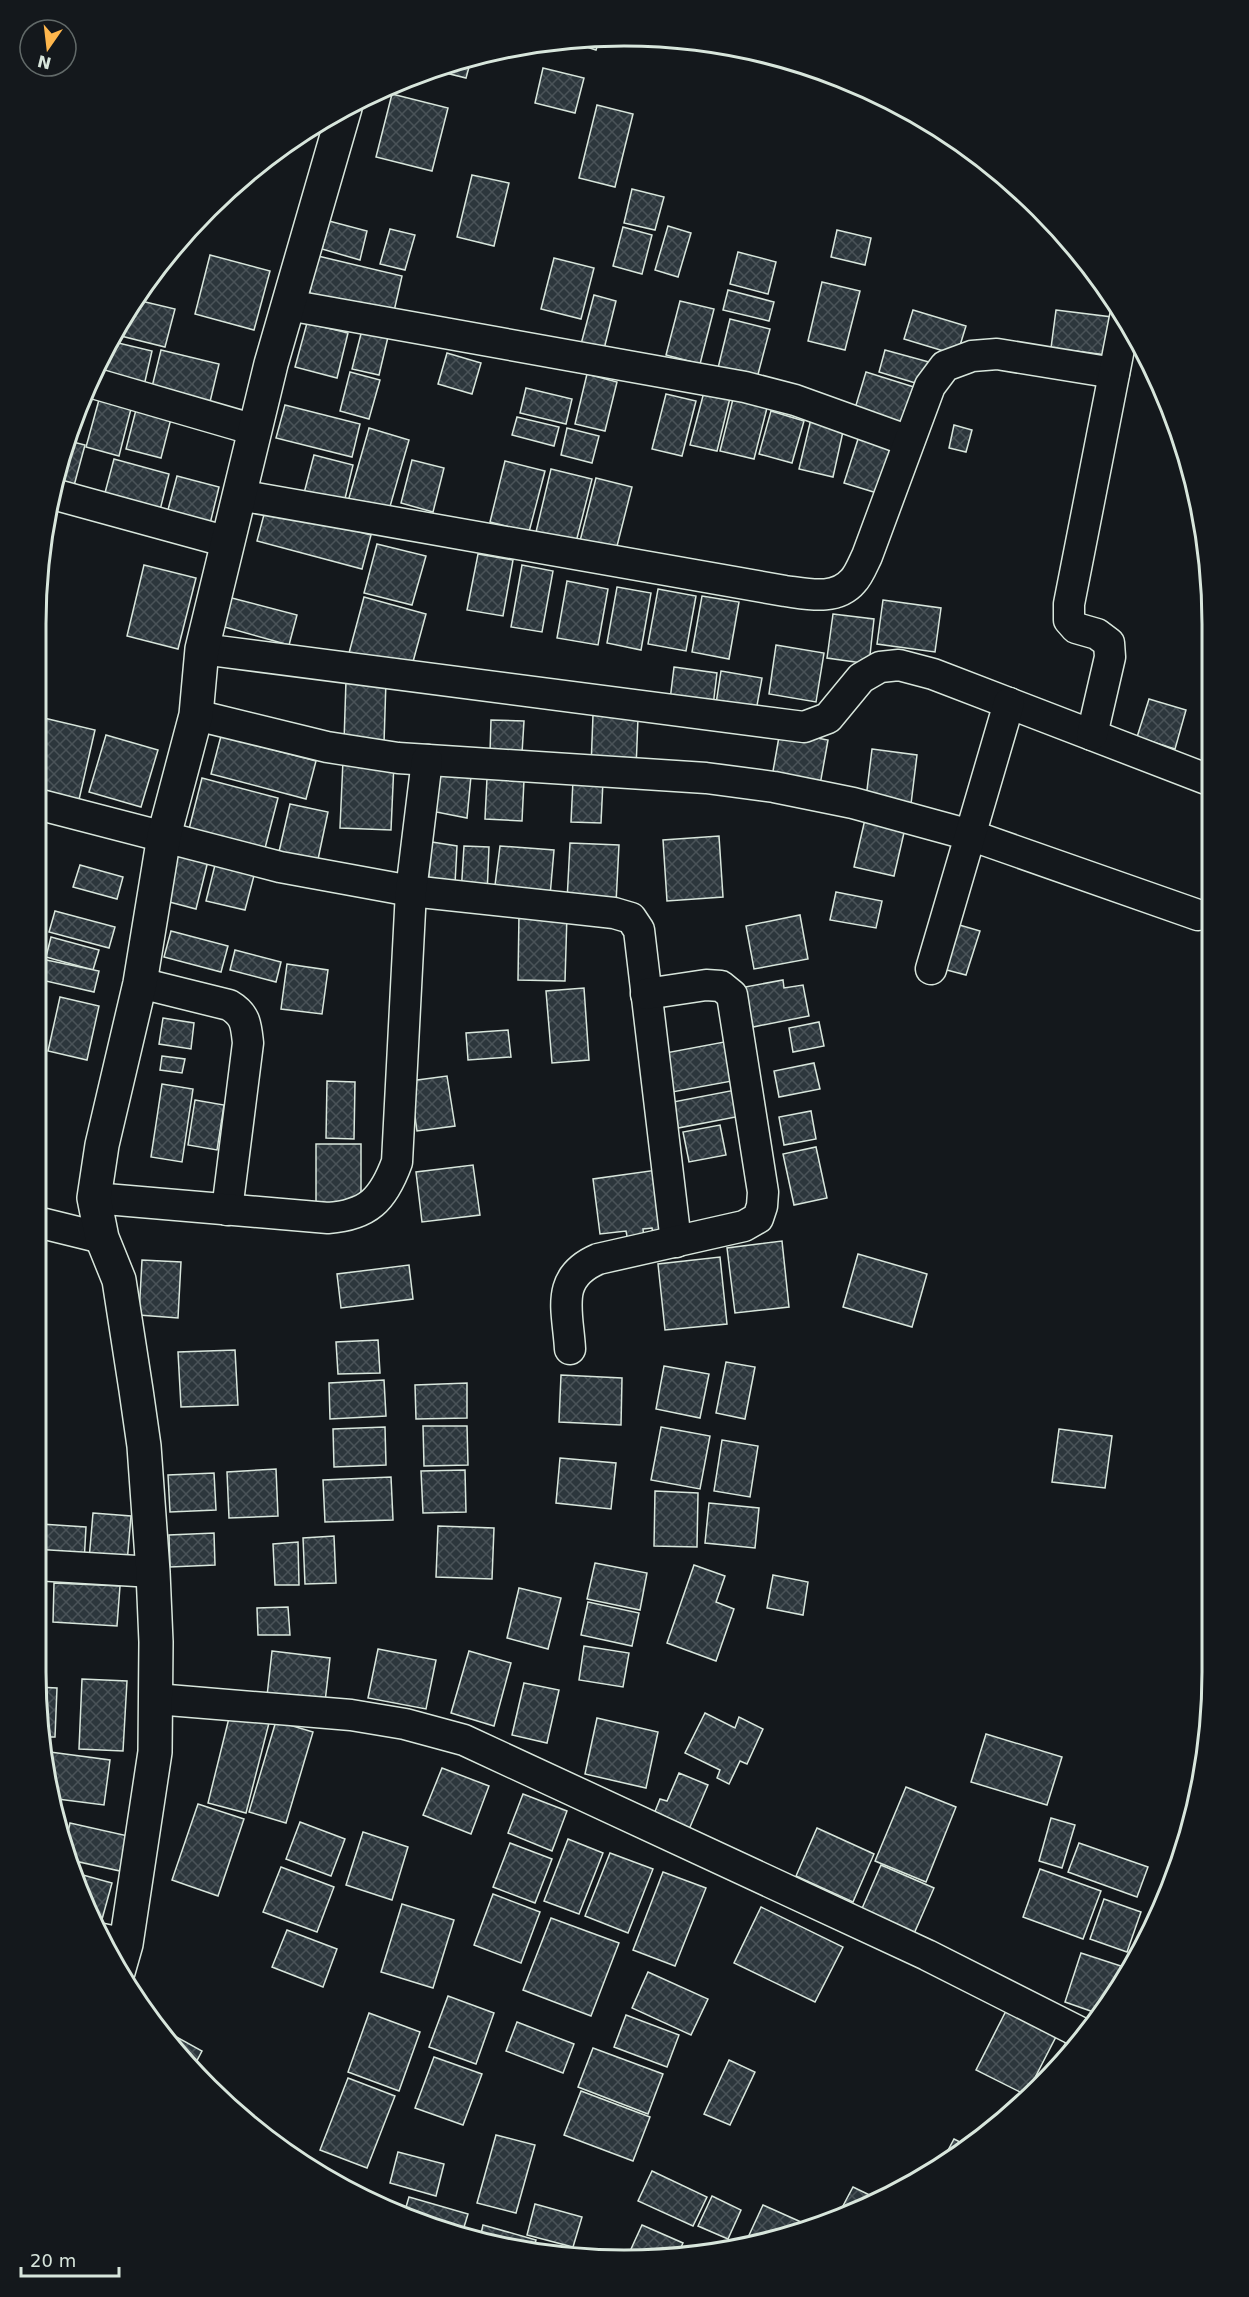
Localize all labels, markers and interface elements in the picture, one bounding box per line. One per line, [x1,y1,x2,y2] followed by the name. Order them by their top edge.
[18,18,78,78] north arrow
[36,51,53,73] text: N
[21,2240,118,2278] scale bar
[30,2250,76,2271] text: 20 m

